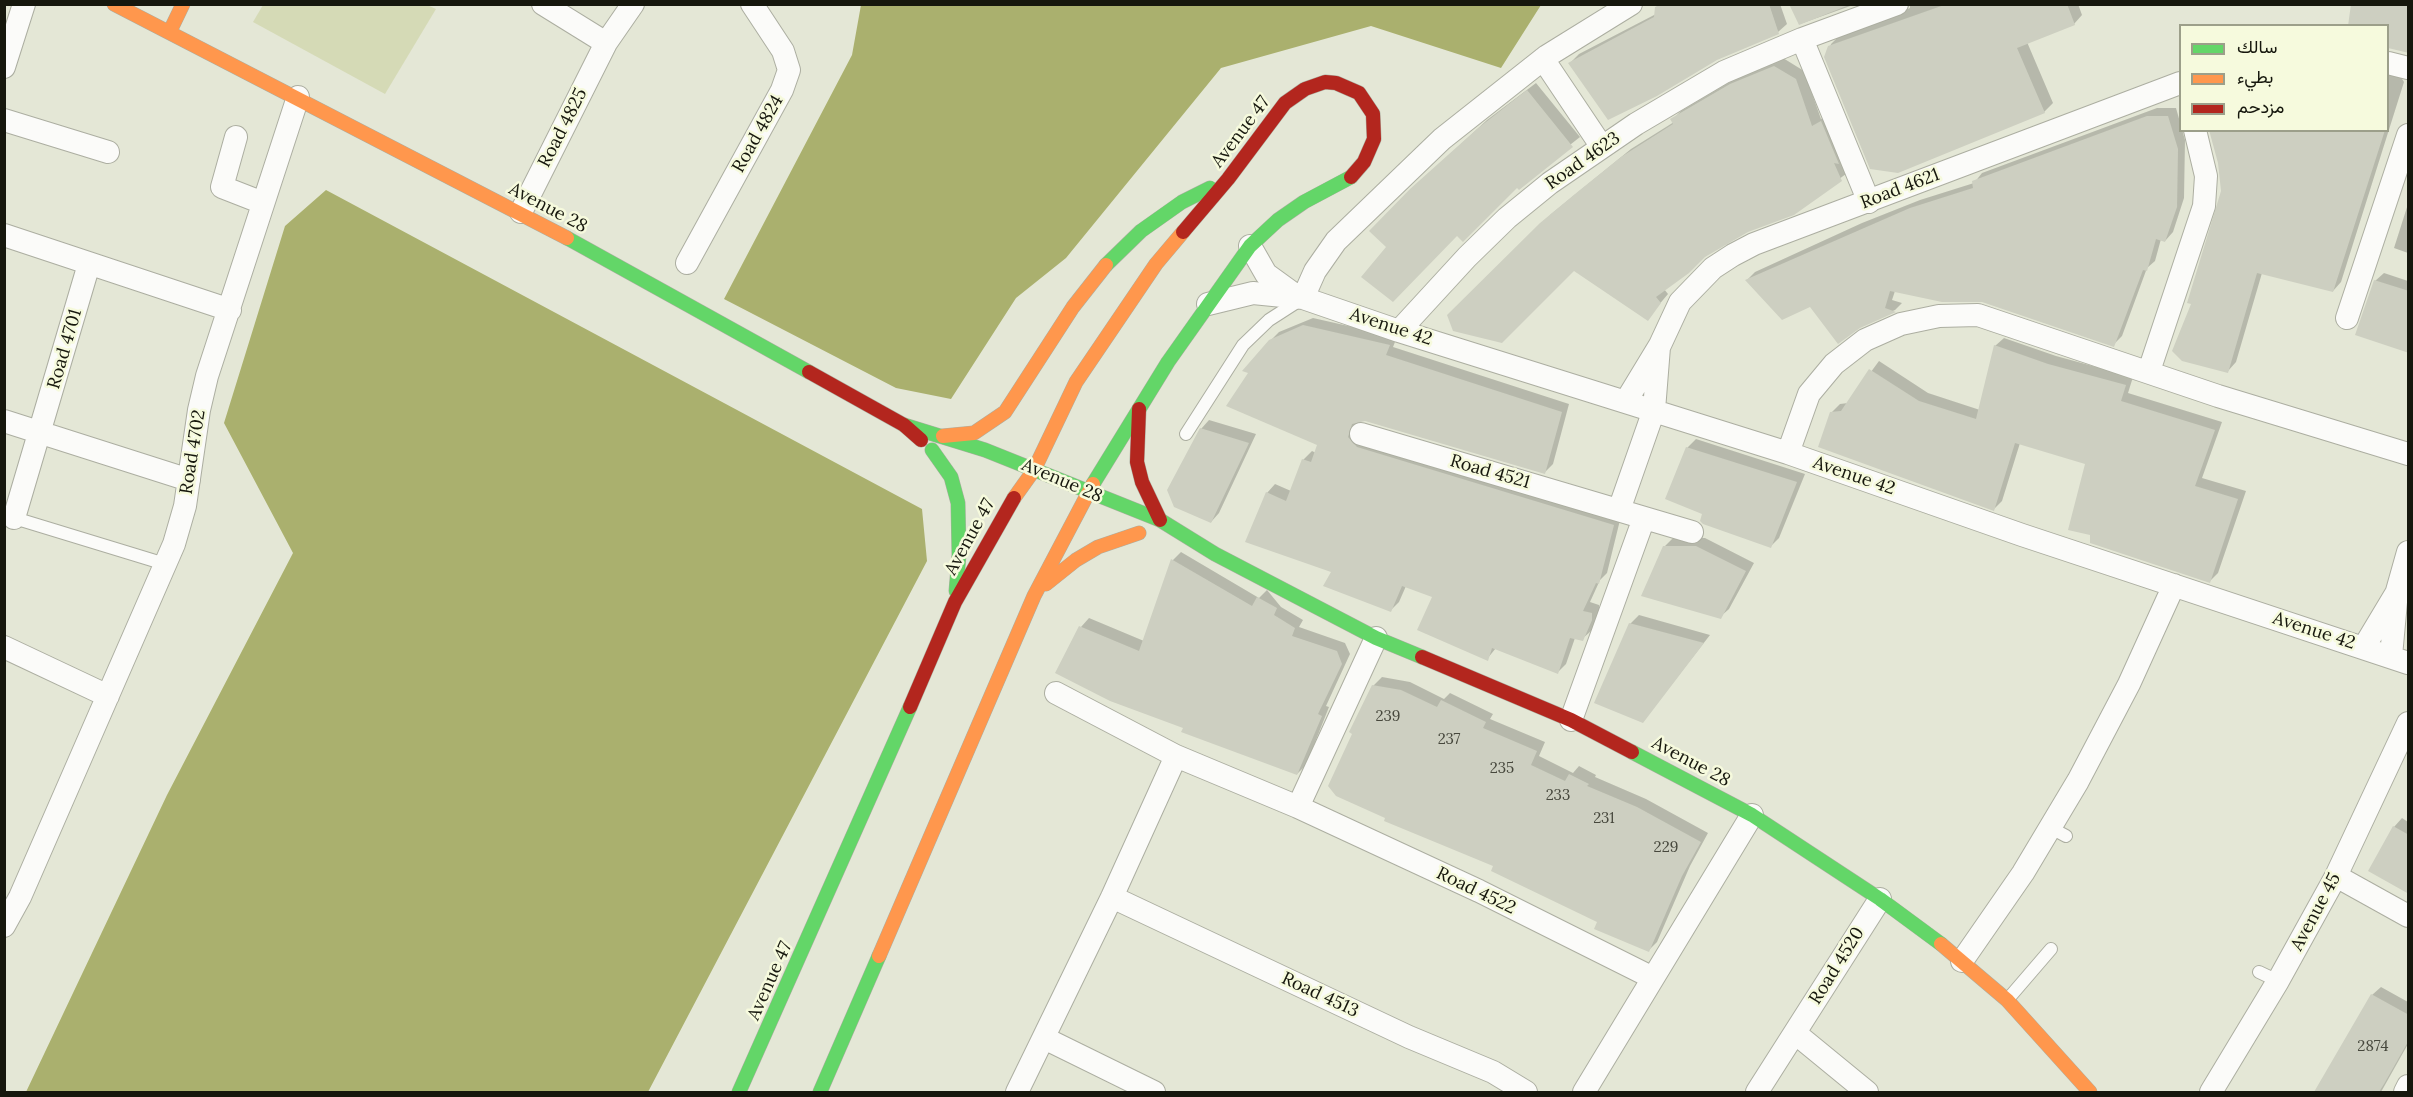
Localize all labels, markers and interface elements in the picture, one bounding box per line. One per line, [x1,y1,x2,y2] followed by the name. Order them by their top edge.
[2179,24,2389,132] legend
[2237,35,2277,58] text: سالك
[2237,65,2273,88] text: بطيء
[534,85,592,171] street label: Road 4825
[728,91,788,177] street label: Road 4824
[1207,92,1275,172] street label: Avenue 47
[2237,95,2284,118] text: مزدحم
[1542,127,1624,195] street label: Road 4623
[1857,164,1943,214] street label: Road 4621
[505,178,591,238] street label: Avenue 28
[1347,304,1435,350] street label: Avenue 42
[43,306,87,392] street label: Road 4701
[176,408,210,496] street label: Road 4702
[1447,450,1533,494] street label: Road 4521
[1810,452,1898,500] street label: Avenue 42
[1018,454,1106,508] street label: Avenue 28
[940,495,1000,579] street label: Avenue 47
[2270,608,2358,654] street label: Avenue 42
[1376,708,1400,726] house number: 239
[1438,731,1460,749] house number: 237
[1648,732,1734,792] street label: Avenue 28
[1490,760,1514,778] house number: 235
[1546,787,1570,805] house number: 233
[1593,810,1615,828] house number: 231
[1654,839,1678,857] house number: 229
[1433,863,1519,919] street label: Road 4522
[2286,869,2346,955] street label: Avenue 45
[1805,923,1869,1009] street label: Road 4520
[743,938,797,1024] street label: Avenue 47
[1278,968,1362,1022] street label: Road 4513
[2357,1038,2389,1056] house number: 2874

